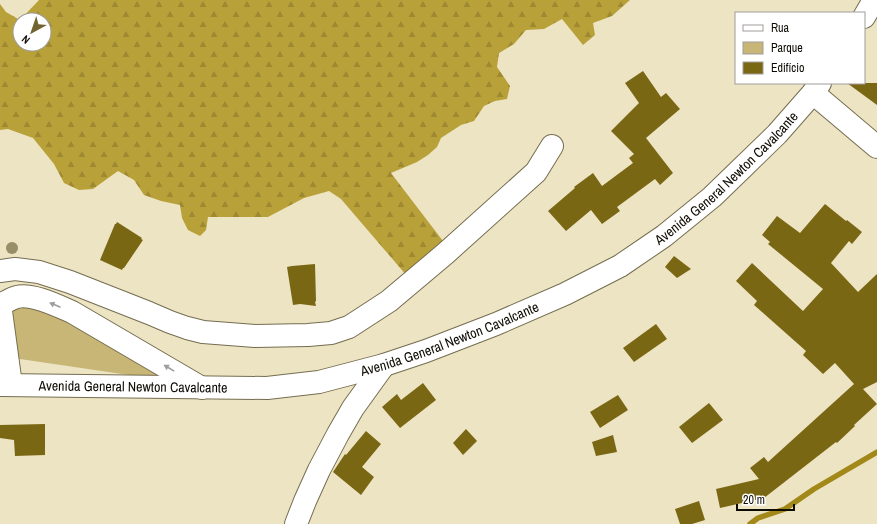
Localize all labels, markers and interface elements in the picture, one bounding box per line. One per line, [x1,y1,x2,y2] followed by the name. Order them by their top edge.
[12,12,52,52] north arrow
[735,12,865,84] legend
[771,20,790,36] text: Rua
[19,32,33,47] text: N
[771,40,803,56] text: Parque
[771,60,804,76] text: Edifício
[650,108,802,249] street label: Avenida General Newton Cavalcante
[358,298,541,380] street label: Avenida General Newton Cavalcante
[49,301,61,307] one-way arrow
[164,364,174,372] one-way arrow
[37,376,228,397] street label: Avenida General Newton Cavalcante
[737,486,794,512] scale bar
[743,492,765,508] text: 20 m

